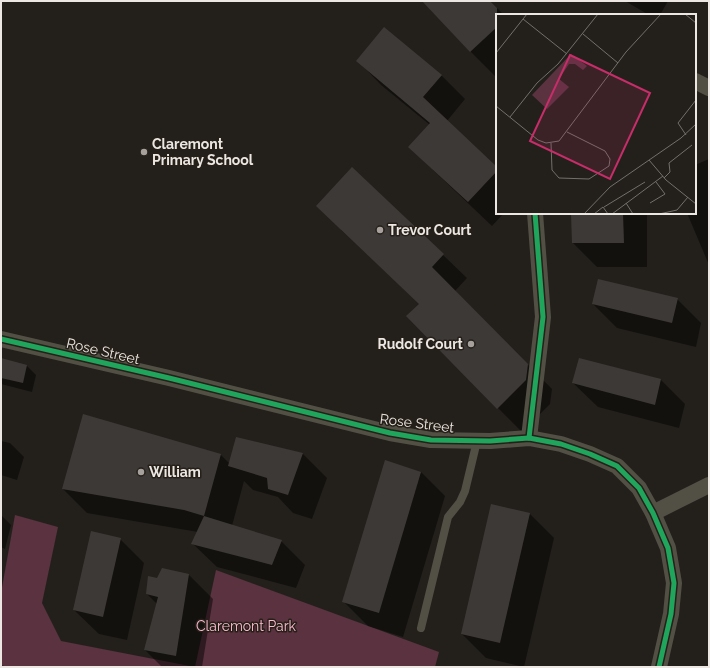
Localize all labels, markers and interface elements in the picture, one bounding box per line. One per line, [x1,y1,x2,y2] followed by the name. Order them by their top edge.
[496,14,696,214] inset map
[152,136,254,168] place label: Claremont Primary School
[139,147,149,157] marker: Claremont Primary School
[388,222,472,238] place label: Trevor Court
[375,225,385,235] marker: Trevor Court
[65,335,141,367] street label: Rose Street
[378,336,464,352] place label: Rudolf Court
[466,339,476,349] marker: Rudolf Court
[379,411,455,436] street label: Rose Street
[149,464,201,480] place label: William
[136,467,146,477] marker: William
[196,618,297,634] park label: Claremont Park

